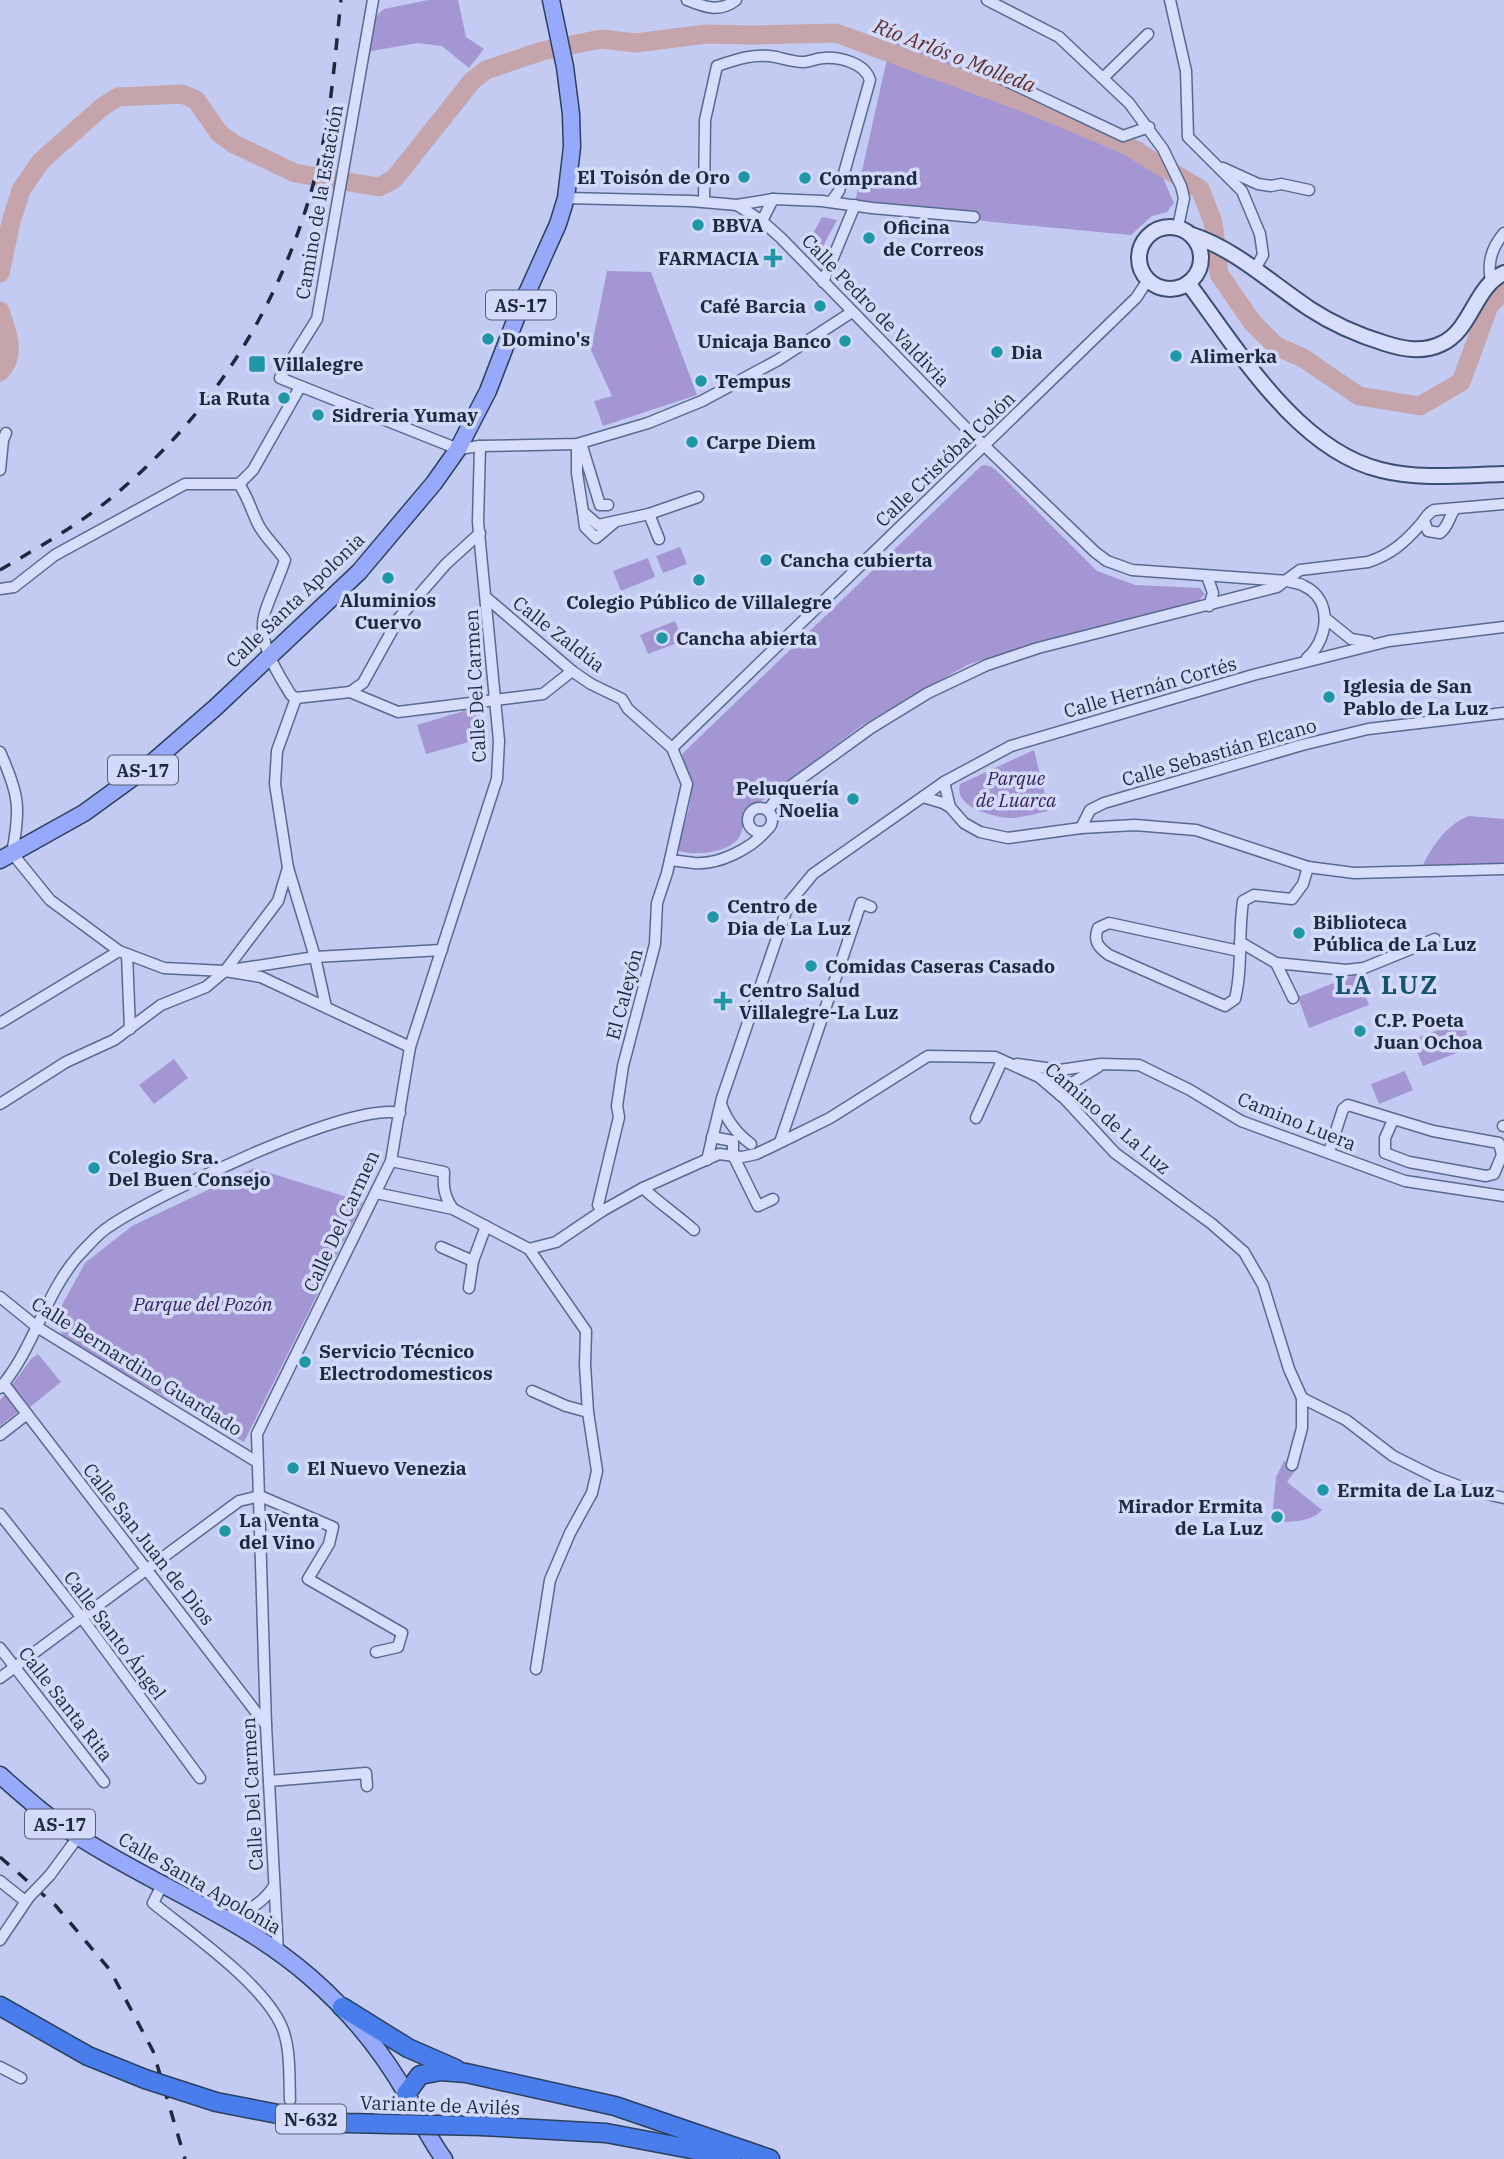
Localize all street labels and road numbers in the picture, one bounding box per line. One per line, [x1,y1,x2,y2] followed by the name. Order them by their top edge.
[290,103,348,301] street label: Camino de la Estación
[797,229,955,391] street label: Calle Pedro de Valdivia
[486,290,556,320] road number: AS-17
[870,386,1020,532] street label: Calle Cristóbal Colón
[220,527,370,673] street label: Calle Santa Apolonia
[508,591,610,677] street label: Calle Zaldúa
[459,609,491,763] street label: Calle Del Carmen
[1061,651,1239,723] street label: Calle Hernán Cortés
[1119,713,1319,791] street label: Calle Sebastián Elcano
[108,756,178,784] road number: AS-17
[600,946,648,1042] street label: El Caleyón
[1040,1057,1176,1179] street label: Camino de La Luz
[1234,1086,1360,1156] street label: Camino Luera
[298,1146,384,1296] street label: Calle Del Carmen
[27,1291,247,1441] street label: Calle Bernardino Guardado
[78,1458,220,1630] street label: Calle San Juan de Dios
[59,1566,171,1704] street label: Calle Santo Ángel
[14,1642,118,1766] street label: Calle Santa Rita
[236,1717,268,1871] street label: Calle Del Carmen
[25,1810,95,1838] road number: AS-17
[114,1827,286,1939] street label: Calle Santa Apolonia
[360,2090,520,2120] street label: Variante de Avilés
[276,2104,346,2134] road number: N-632

